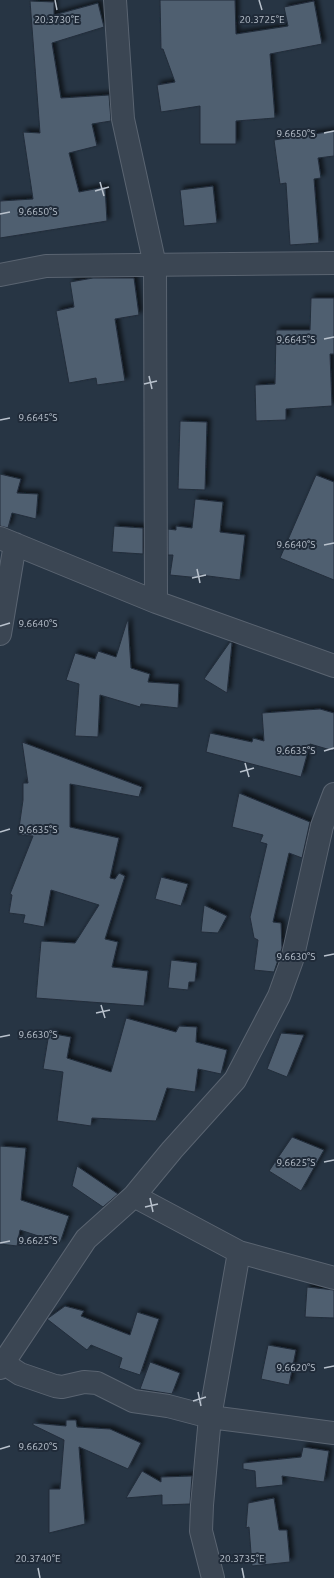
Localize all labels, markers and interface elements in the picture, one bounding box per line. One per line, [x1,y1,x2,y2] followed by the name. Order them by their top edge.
[34,14,80,25] text: 20.3730°E
[239,14,285,25] text: 20.3725°E
[276,128,316,139] text: 9.6650°S
[18,206,58,217] text: 9.6650°S
[276,334,316,345] text: 9.6645°S
[18,412,58,423] text: 9.6645°S
[276,539,316,550] text: 9.6640°S
[18,618,58,629] text: 9.6640°S
[276,745,316,756] text: 9.6635°S
[18,824,58,835] text: 9.6635°S
[276,951,316,962] text: 9.6630°S
[18,1029,58,1040] text: 9.6630°S
[276,1157,316,1168] text: 9.6625°S
[18,1235,58,1246] text: 9.6625°S
[276,1362,316,1373] text: 9.6620°S
[18,1441,58,1452] text: 9.6620°S
[15,1553,61,1564] text: 20.3740°E
[219,1553,265,1564] text: 20.3735°E

